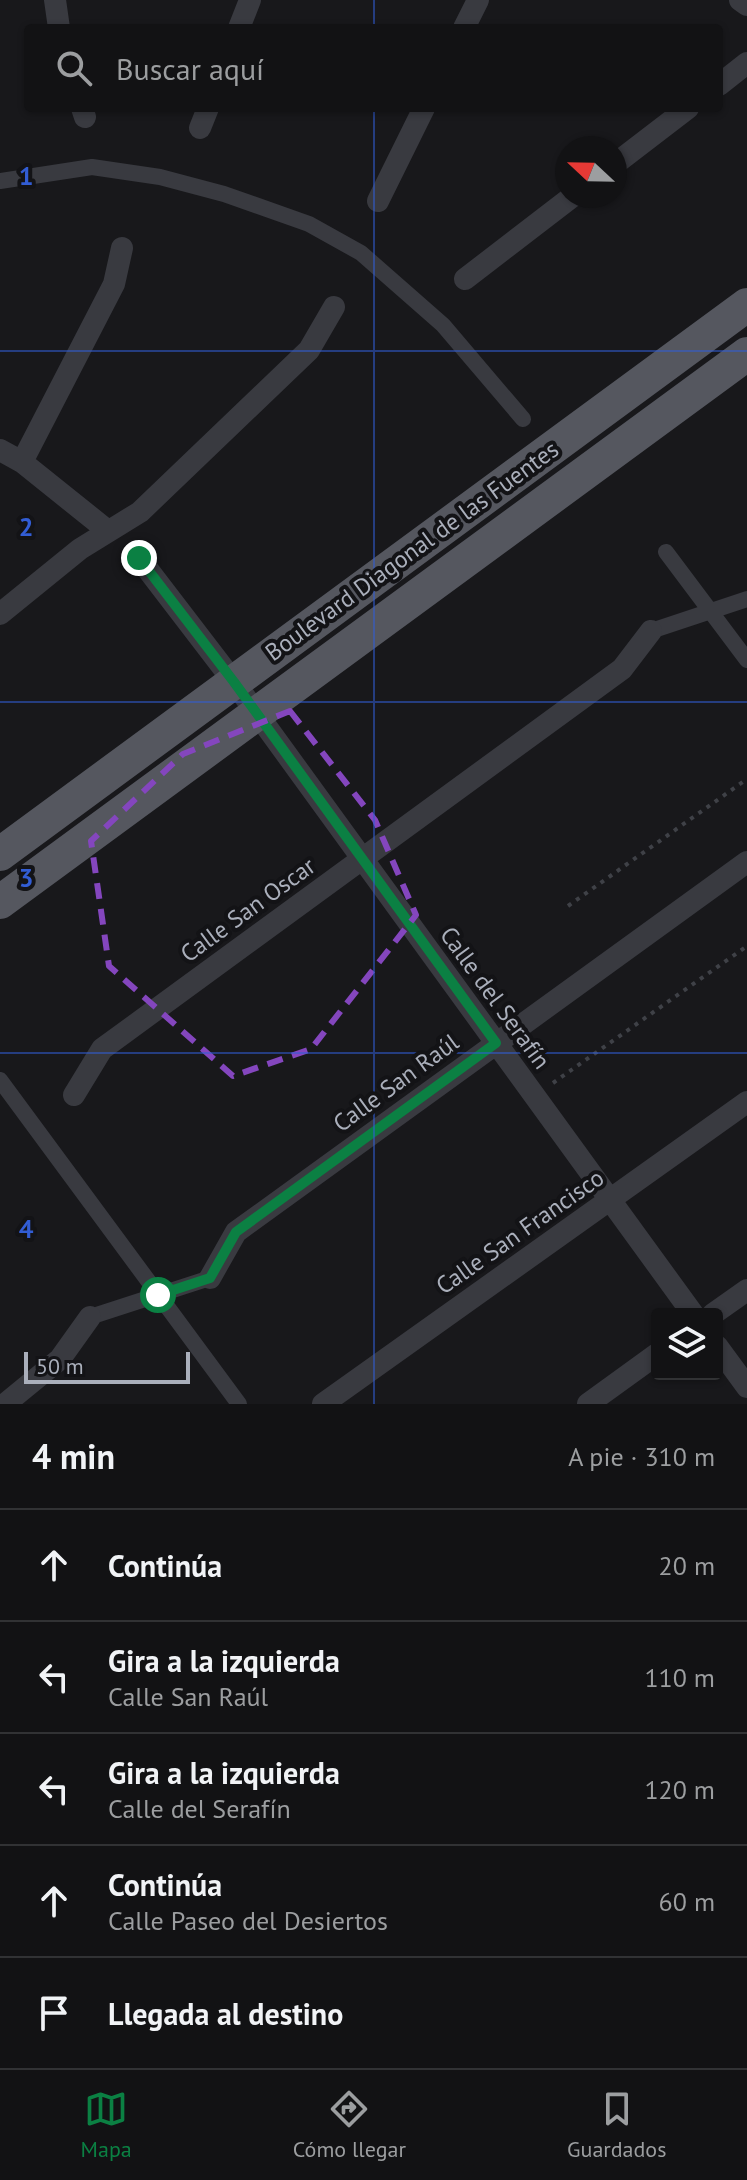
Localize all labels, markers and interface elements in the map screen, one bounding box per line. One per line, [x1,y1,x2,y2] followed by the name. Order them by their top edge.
[24,24,723,112] search box
[52,46,96,90] icon: search
[116,49,264,88] text: Buscar aquí
[555,136,627,208] north arrow
[19,159,33,192] text: 1
[259,434,565,668] street label: Boulevard Diagonal de las Fuentes
[19,510,33,543] text: 2
[121,540,157,576] route end
[174,850,321,969] street label: Calle San Oscar
[19,861,33,894] text: 3
[433,920,557,1075] street label: Calle del Serafín
[327,1027,465,1139] street label: Calle San Raúl
[430,1162,610,1301] street label: Calle San Francisco
[19,1212,34,1245] text: 4
[140,1277,176,1313] route start
[651,1308,723,1380] map controls
[651,1308,723,1380] button: layers
[24,1348,190,1384] scale bar
[36,1352,84,1380] text: 50 m
[32,1434,115,1478] text: 4 min
[568,1440,715,1473] text: A pie · 310 m
[32,1543,76,1587] icon: ahead
[108,1546,222,1585] text: Continúa
[659,1549,715,1582] text: 20 m
[108,1641,340,1680] text: Gira a la izquierda
[32,1655,76,1699] icon: left
[644,1661,715,1694] text: 110 m
[108,1680,268,1713] text: Calle San Raúl
[108,1753,340,1792] text: Gira a la izquierda
[32,1767,76,1811] icon: left
[644,1773,715,1806] text: 120 m
[108,1792,291,1825] text: Calle del Serafín
[108,1865,222,1904] text: Continúa
[32,1879,76,1923] icon: ahead
[659,1885,715,1918] text: 60 m
[108,1904,388,1937] text: Calle Paseo del Desiertos
[32,1991,76,2035] icon: arrive
[108,1994,343,2033] text: Llegada al destino
[81,2087,132,2163] tab: Mapa
[293,2087,406,2163] tab: Cómo llegar
[567,2087,666,2163] tab: Guardados

